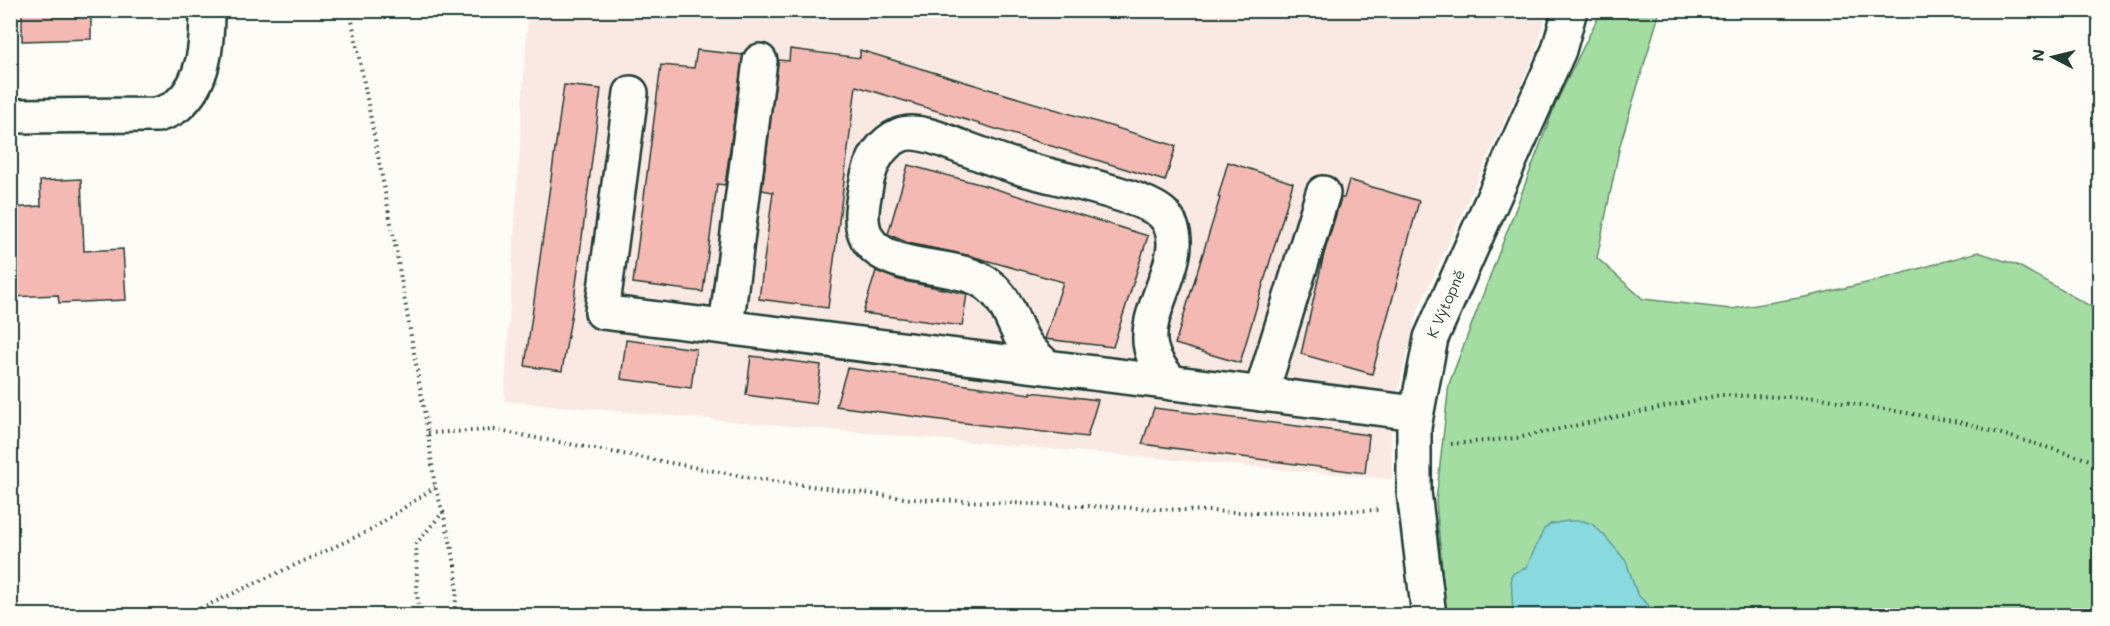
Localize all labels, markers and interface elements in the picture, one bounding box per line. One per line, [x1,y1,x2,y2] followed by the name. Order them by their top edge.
[2023,27,2083,87] north arrow
[2026,48,2049,62] text: N
[1421,266,1469,341] street label: K Výtopně

